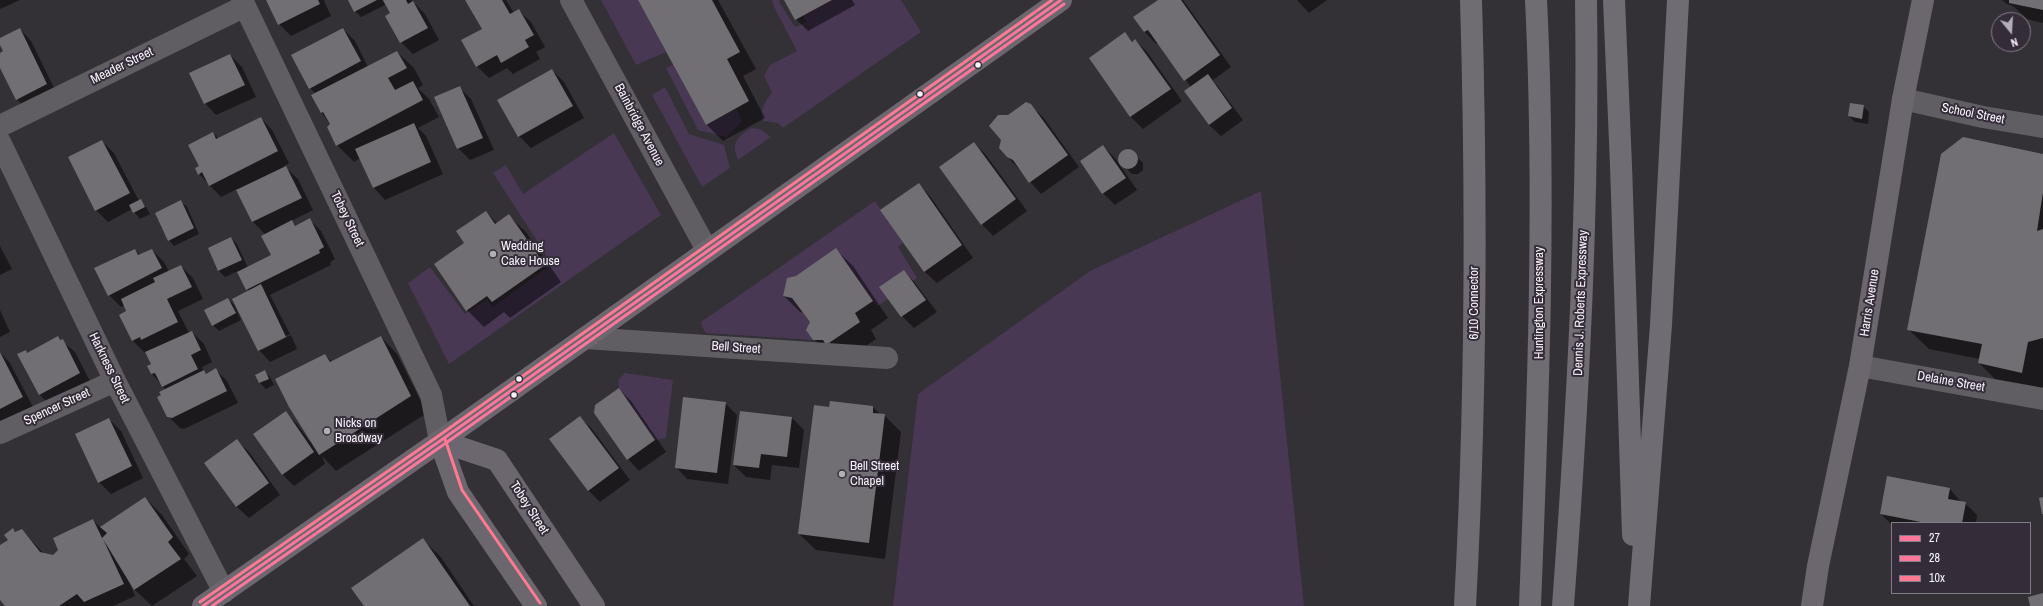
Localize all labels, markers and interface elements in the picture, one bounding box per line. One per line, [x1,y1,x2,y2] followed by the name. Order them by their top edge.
[1991,12,2031,52] north arrow
[2009,35,2020,50] text: N
[88,44,156,88] street label: Meader Street
[973,60,983,70] unlabelled marker
[611,81,667,169] street label: Bainbridge Avenue
[915,89,925,99] unlabelled marker
[1940,100,2006,128] street label: School Street
[327,189,367,249] street label: Tobey Street
[1571,230,1591,376] street label: Dennis J. Roberts Expressway
[501,239,560,270] place label: Wedding Cake House
[1532,247,1548,359] street label: Huntington Expressway
[488,249,498,259] marker: Wedding Cake House
[1467,267,1483,339] street label: 6/10 Connector
[1857,268,1883,338] street label: Harris Avenue
[85,330,133,406] street label: Harkness Street
[711,339,761,357] street label: Bell Street
[1916,368,1986,396] street label: Delaine Street
[514,374,524,384] unlabelled marker
[21,385,93,429] street label: Spencer Street
[509,390,519,400] unlabelled marker
[335,416,382,447] place label: Nicks on Broadway
[322,426,332,436] marker: Nicks on Broadway
[850,459,899,490] place label: Bell Street Chapel
[837,469,847,479] marker: Bell Street Chapel
[506,479,552,537] street label: Tobey Street
[1891,522,2031,594] legend
[1929,530,1940,546] text: 27
[1929,550,1940,566] text: 28
[1929,570,1945,586] text: 10x

